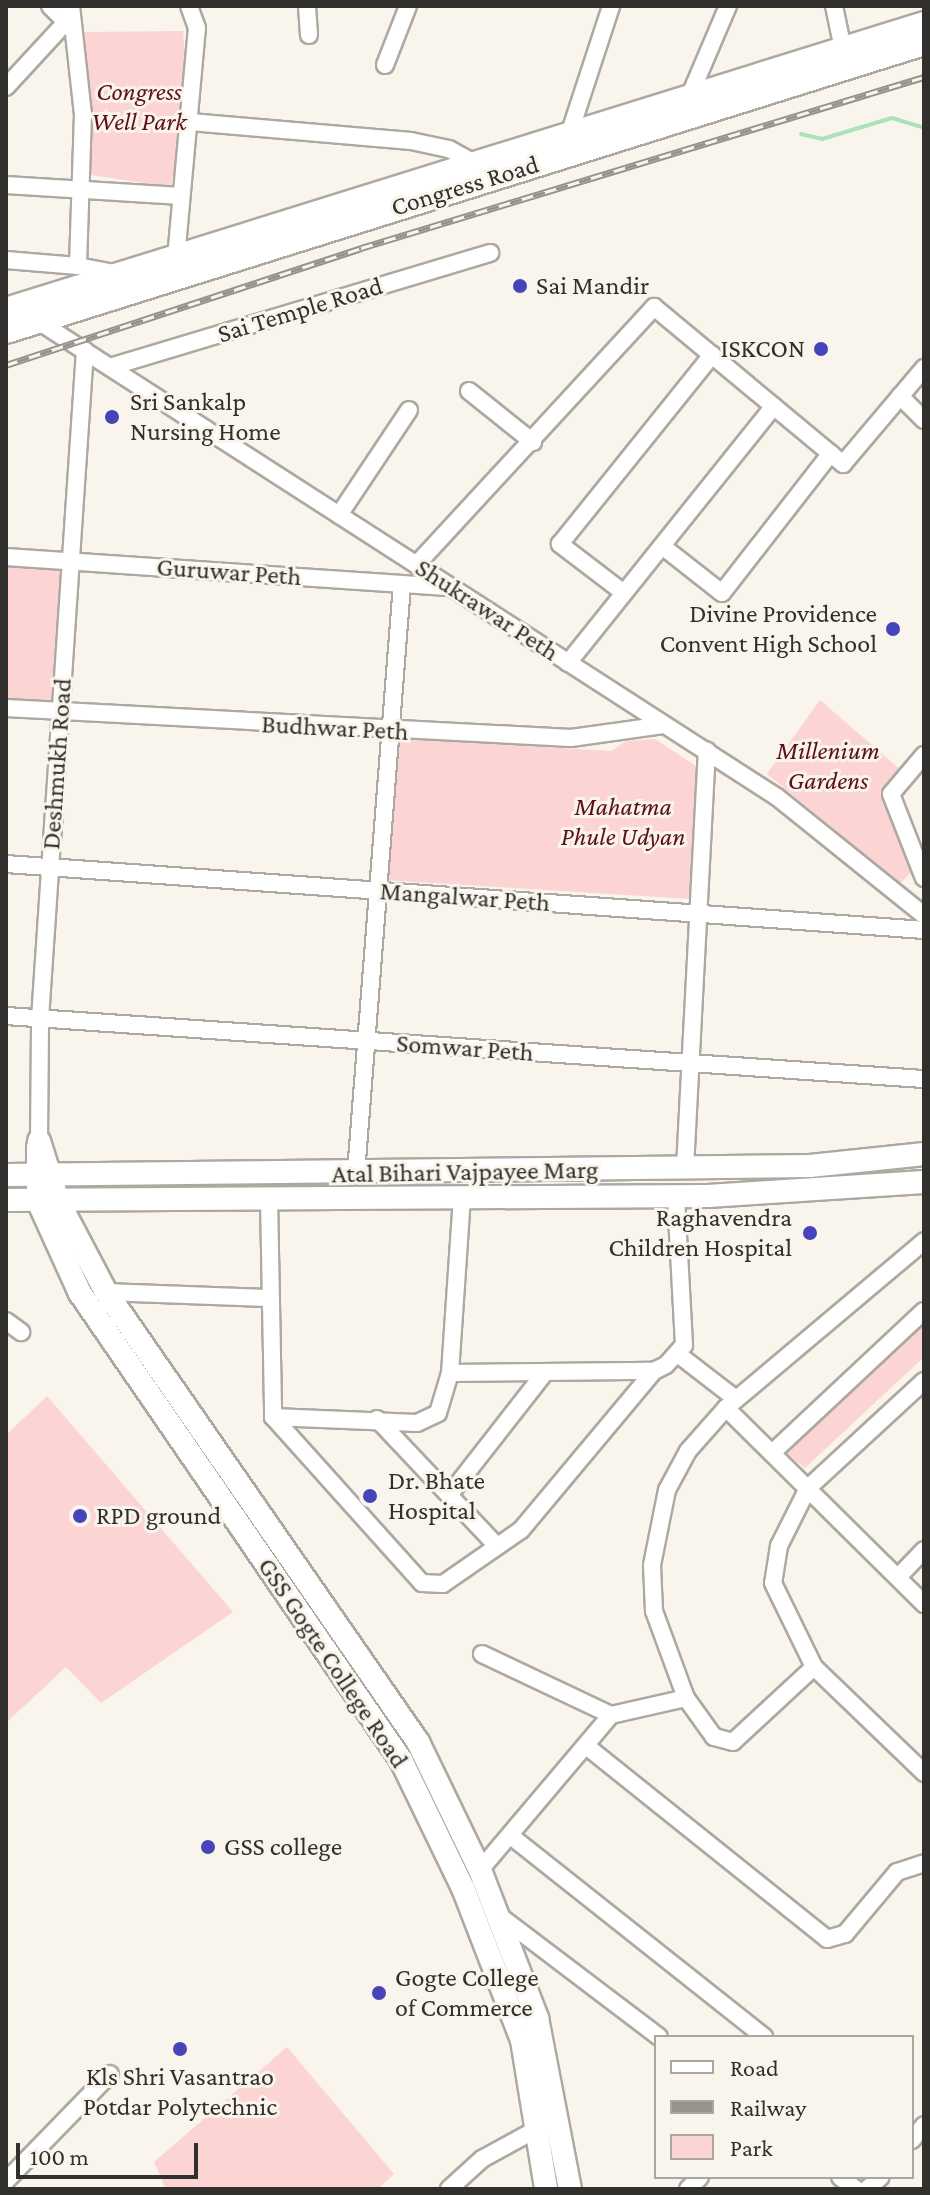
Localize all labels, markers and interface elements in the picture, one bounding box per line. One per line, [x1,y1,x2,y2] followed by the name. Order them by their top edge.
[91,76,187,138] park label: Congress Well Park
[387,149,543,223] street label: Congress Road
[214,270,386,350] street label: Sai Temple Road
[536,270,649,302] place label: Sai Mandir
[511,277,529,295] marker: Sai Mandir
[721,333,805,365] place label: ISKCON
[812,340,830,358] marker: ISKCON
[130,386,281,448] place label: Sri Sankalp Nursing Home
[101,406,123,428] marker: Sri Sankalp Nursing Home
[156,551,302,593] street label: Guruwar Peth
[409,552,565,668] street label: Shukrawar Peth
[660,598,877,660] place label: Divine Providence Convent High School
[884,620,902,638] marker: Divine Providence Convent High School
[35,677,79,851] street label: Deshmukh Road
[261,709,409,747] street label: Budhwar Peth
[776,735,880,796] park label: Millenium Gardens
[561,791,685,852] park label: Mahatma Phule Udyan
[379,875,551,919] street label: Mangalwar Peth
[395,1028,535,1068] street label: Somwar Peth
[331,1154,599,1190] street label: Atal Bihari Vajpayee Marg
[608,1202,792,1264] place label: Raghavendra Children Hospital
[799,1222,821,1244] marker: Raghavendra Children Hospital
[388,1465,485,1526] place label: Dr. Bhate Hospital
[359,1485,381,1507] marker: Dr. Bhate Hospital
[96,1500,221,1532] place label: RPD ground
[71,1507,89,1525] marker: RPD ground
[251,1552,415,1774] street label: GSS Gogte College Road
[224,1831,342,1863] place label: GSS college
[199,1838,217,1856] marker: GSS college
[395,1962,539,2024] place label: Gogte College of Commerce
[370,1984,388,2002] marker: Gogte College of Commerce
[654,2035,914,2179] legend
[171,2040,189,2058] marker: Kls Shri Vasantrao Potdar Polytechnic
[730,2054,779,2081] text: Road
[83,2061,277,2122] place label: Kls Shri Vasantrao Potdar Polytechnic
[730,2094,806,2121] text: Railway
[20,2127,202,2177] scale bar
[730,2134,773,2161] text: Park
[30,2143,89,2170] text: 100 m

